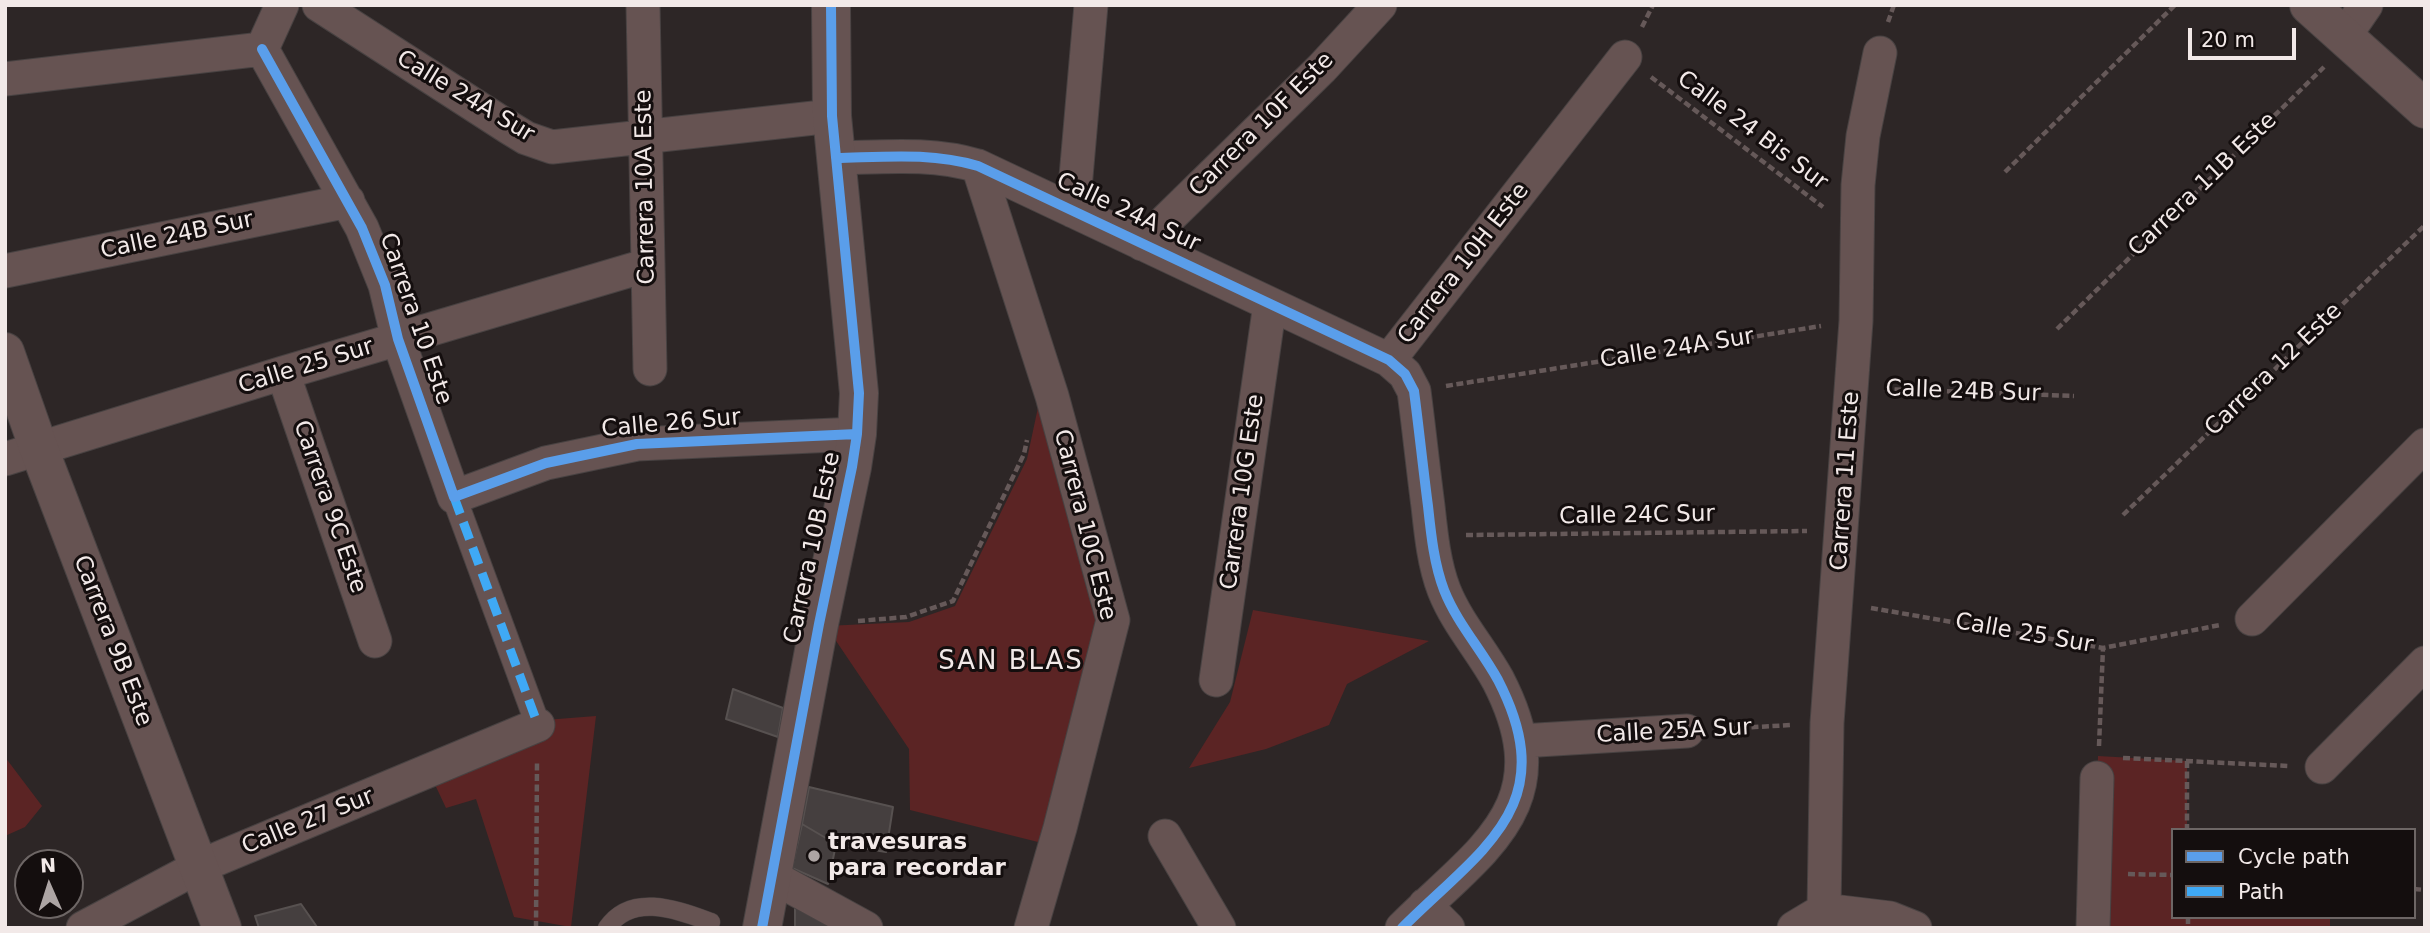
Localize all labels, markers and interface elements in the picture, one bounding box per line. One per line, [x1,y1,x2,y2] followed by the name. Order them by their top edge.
[2192,14,2300,58] scale bar
[2201,28,2255,52] text: 20 m
[391,45,539,149] street label: Calle 24A Sur
[1184,47,1340,203] street label: Carrera 10F Este
[1671,65,1833,197] street label: Calle 24 Bis Sur
[630,89,662,285] street label: Carrera 10A Este
[2123,107,2283,263] street label: Carrera 11B Este
[1052,168,1204,258] street label: Calle 24A Sur
[1393,178,1535,350] street label: Carrera 10H Este
[98,206,256,266] street label: Calle 24B Sur
[373,230,457,408] street label: Carrera 10 Este
[2200,298,2348,442] street label: Carrera 12 Este
[1598,323,1756,375] street label: Calle 24A Sur
[235,333,377,401] street label: Calle 25 Sur
[1885,375,2041,409] street label: Calle 24B Sur
[1826,391,1866,571] street label: Carrera 11 Este
[1216,392,1270,592] street label: Carrera 10G Este
[600,404,742,444] street label: Calle 26 Sur
[287,417,371,597] street label: Carrera 9C Este
[1047,427,1121,623] street label: Carrera 10C Este
[779,450,847,646] street label: Carrera 10B Este
[1559,501,1715,531] street label: Calle 24C Sur
[67,552,157,730] street label: Carrera 9B Este
[1953,608,2095,660] street label: Calle 25 Sur
[939,646,1083,678] district label: SAN BLAS
[1596,714,1752,750] street label: Calle 25A Sur
[238,783,378,861] street label: Calle 27 Sur
[2171,828,2416,919] legend
[828,829,1006,883] place label: travesuras para recordar
[2238,845,2350,869] text: Cycle path
[806,848,822,864] marker: travesuras para recordar
[14,849,84,919] north arrow
[39,854,57,876] text: N
[2238,880,2284,904] text: Path

